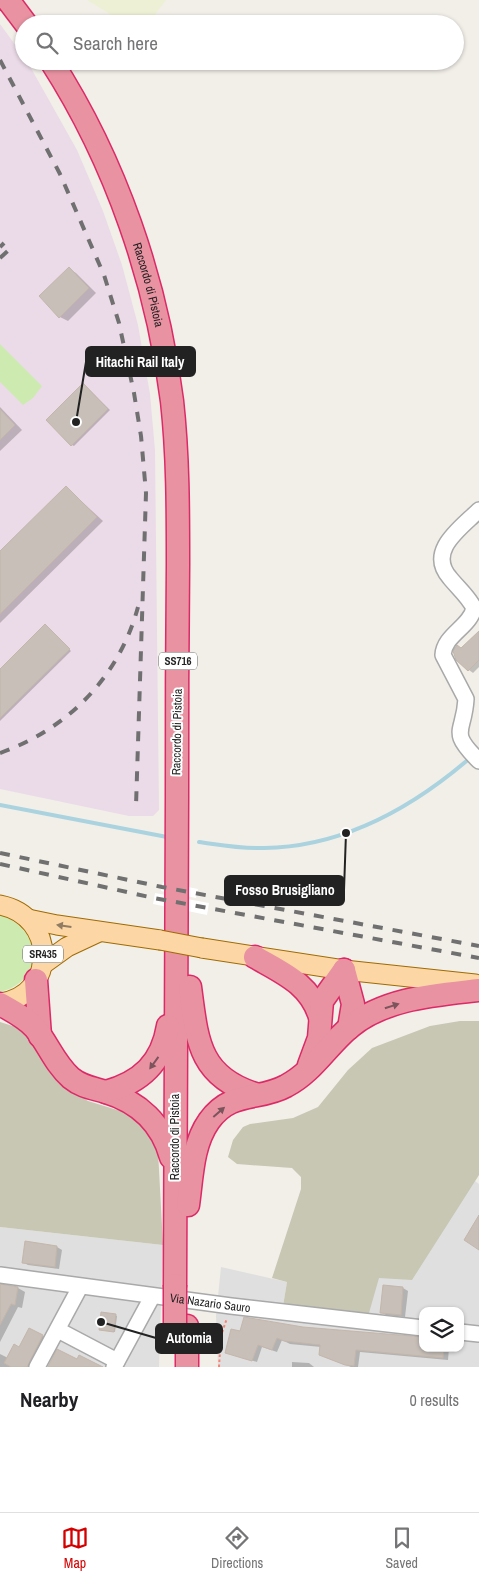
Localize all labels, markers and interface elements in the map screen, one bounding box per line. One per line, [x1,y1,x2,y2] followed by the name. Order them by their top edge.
[15,15,464,70] search box
[33,29,61,57] icon: search
[73,30,158,56] text: Search here
[129,241,167,329] street label: Raccordo di Pistoia
[86,347,195,376] callout: Hitachi Rail Italy
[96,353,185,371] text: Hitachi Rail Italy
[159,652,197,669] road number: SS716
[168,688,186,775] street label: Raccordo di Pistoia
[225,876,344,905] callout: Fosso Brusigliano
[235,881,335,899] text: Fosso Brusigliano
[56,922,72,930] one-way arrow
[23,946,63,962] road number: SR435
[385,1001,400,1009] one-way arrow
[148,1056,159,1069] one-way arrow
[167,1093,183,1180] street label: Raccordo di Pistoia
[213,1106,226,1117] one-way arrow
[169,1290,251,1316] street label: Via Nazario Sauro
[419,1307,464,1352] map controls
[419,1307,464,1352] button: layers
[156,1324,222,1353] callout: Automia
[166,1329,213,1347] text: Automia
[20,1385,78,1414] text: Nearby
[409,1389,459,1411] text: 0 results
[61,1524,89,1572] tab: Map
[211,1524,263,1572] tab: Directions
[385,1524,418,1572] tab: Saved

